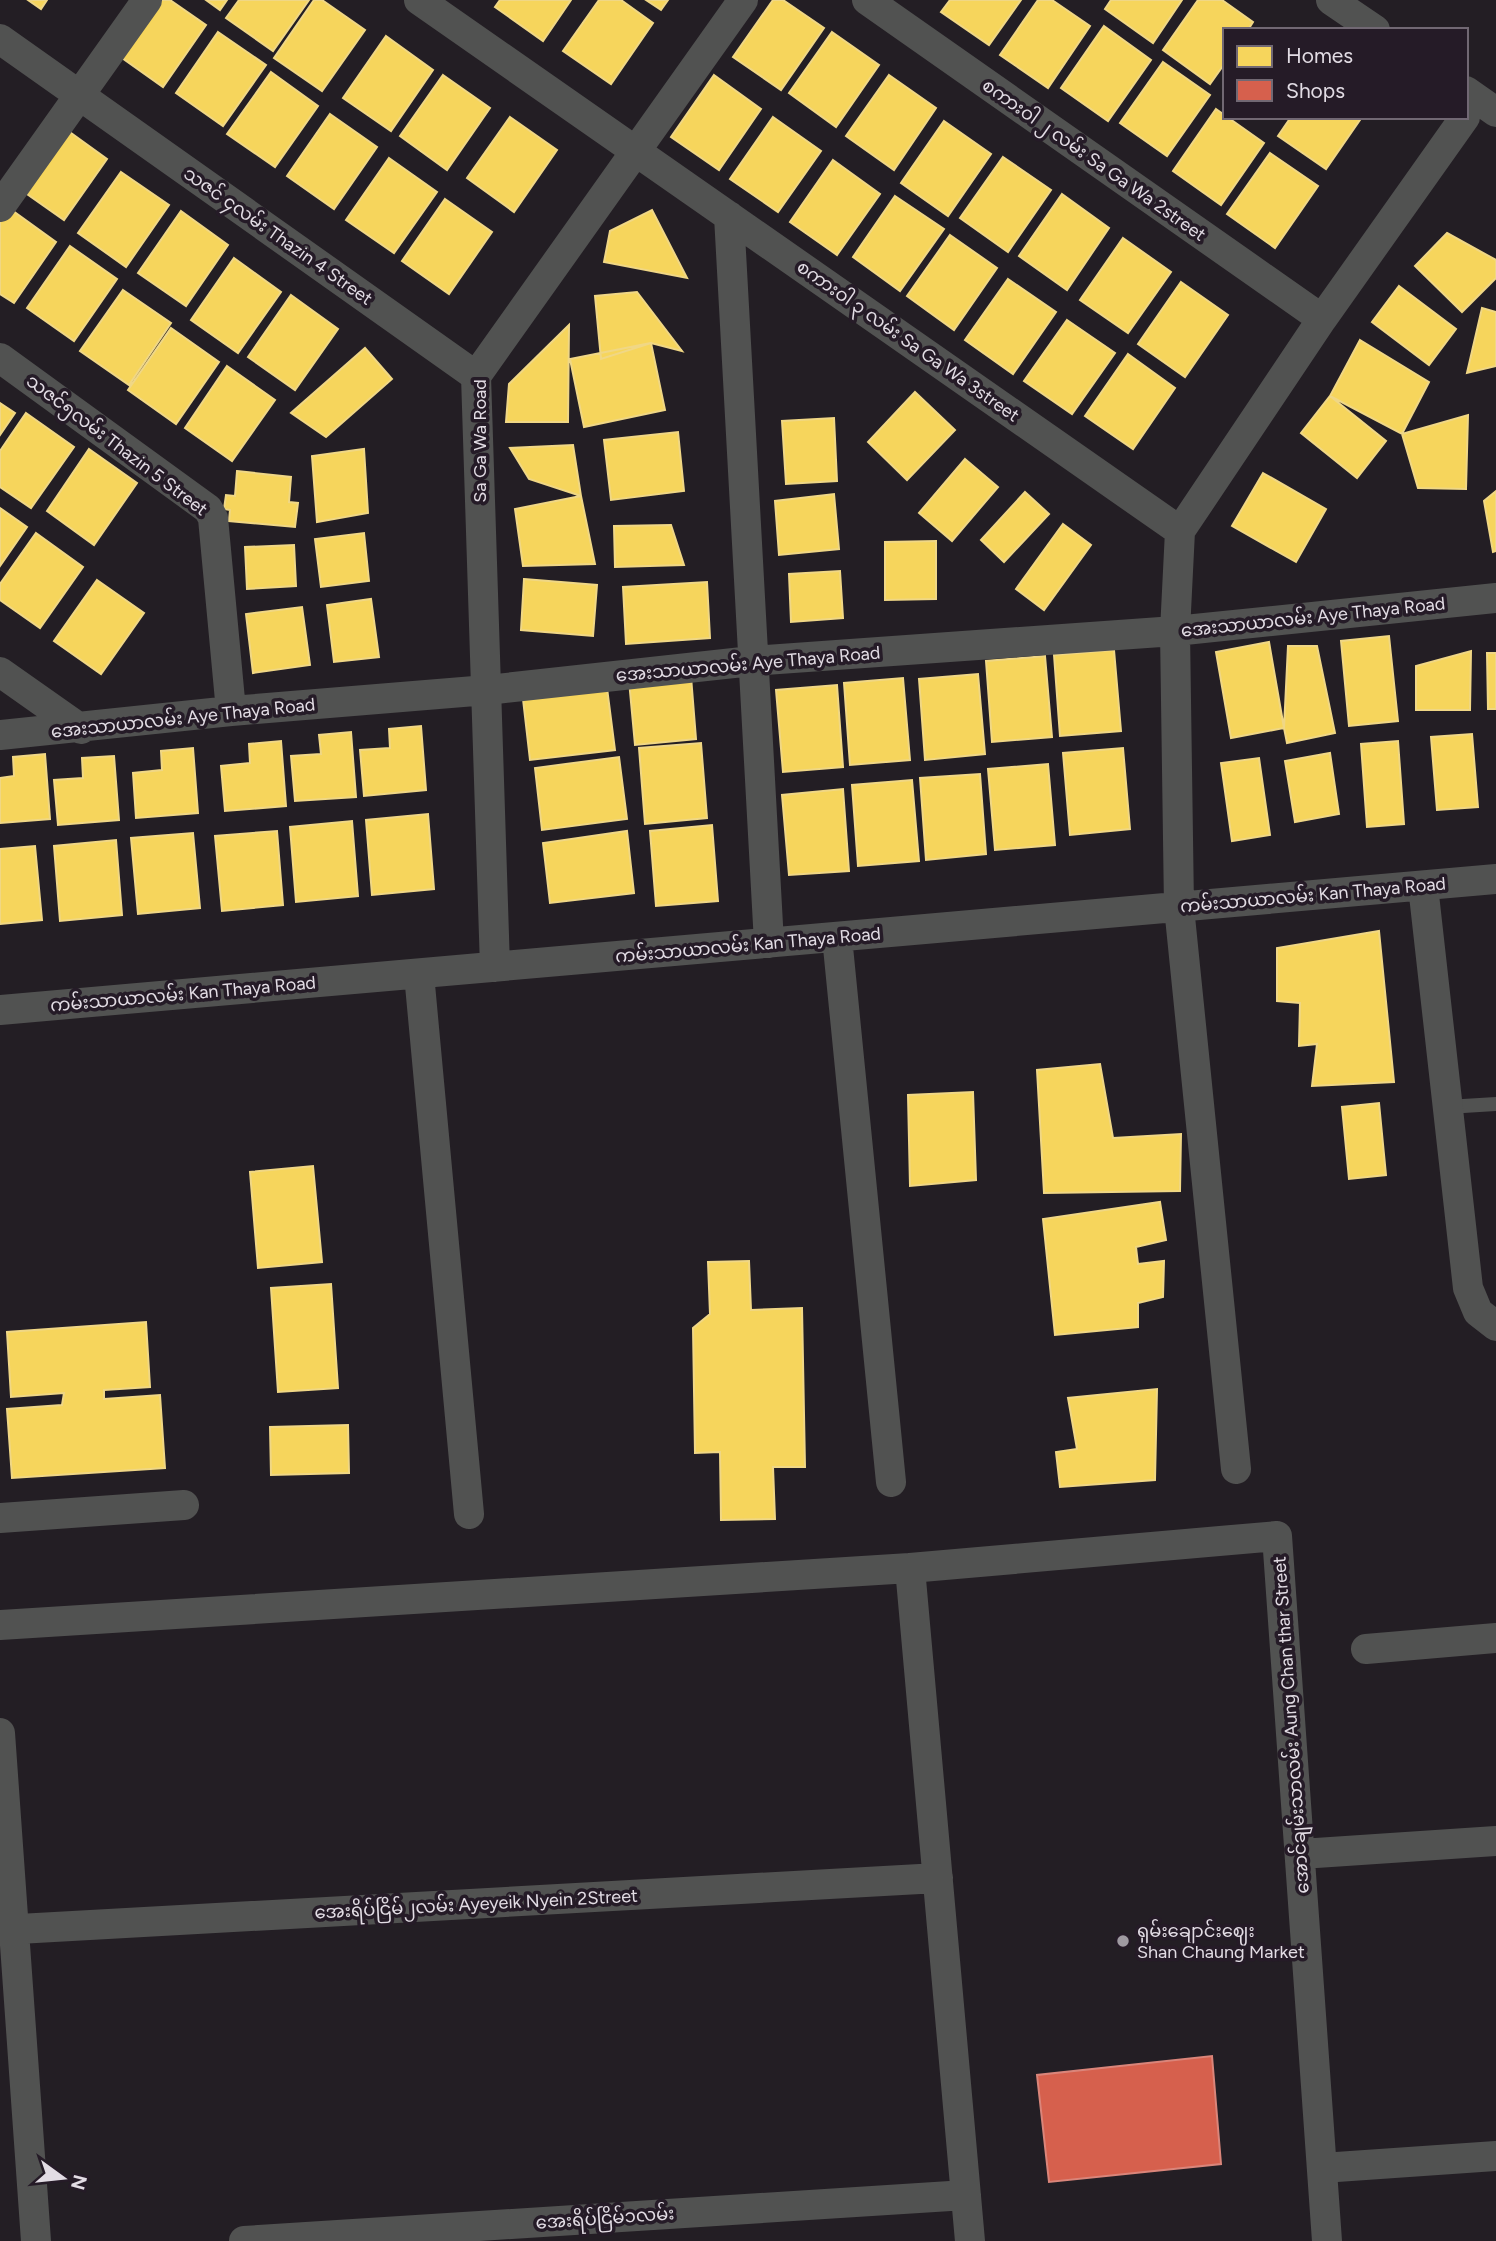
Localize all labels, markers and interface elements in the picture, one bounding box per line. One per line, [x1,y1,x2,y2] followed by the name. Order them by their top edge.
[1223,28,1468,119] legend
[1286,43,1353,68] text: Homes
[976,73,1211,249] street label: စကားဝါ ၂ လမ်း Sa Ga Wa 2street
[1286,78,1345,103] text: Shops
[177,161,378,313] street label: သဇင် ၄လမ်း Thazin 4 Street
[790,254,1025,430] street label: စကားဝါ ၃ လမ်း Sa Ga Wa 3street
[20,368,213,524] street label: သဇင်၅လမ်း Thazin 5 Street
[469,379,491,503] street label: Sa Ga Wa Road
[1180,590,1446,642] street label: အေးသာယာလမ်း Aye Thaya Road
[615,639,881,687] street label: အေးသာယာလမ်း Aye Thaya Road
[50,691,316,743] street label: အေးသာယာလမ်း Aye Thaya Road
[1179,870,1447,918] street label: ကမ်းသာယာလမ်း Kan Thaya Road
[614,920,882,968] street label: ကမ်းသာယာလမ်း Kan Thaya Road
[49,969,317,1017] street label: ကမ်းသာယာလမ်း Kan Thaya Road
[1266,1555,1318,1894] street label: အောင်ချမ်းသာလမ်း Aung Chan thar Street
[314,1882,639,1927] street label: အေးရိပ်ငြိမ်၂လမ်း Ayeyeik Nyein 2Street
[1137,1918,1305,1963] place label: ရှမ်းချောင်းဈေး Shan Chaung Market
[1115,1933,1131,1949] marker: ရှမ်းချောင်းဈေး Shan Chaung Market
[28,2143,98,2213] north arrow
[66,2172,92,2192] text: N
[535,2199,675,2238] street label: အေးရိပ်ငြိမ်၁လမ်း

